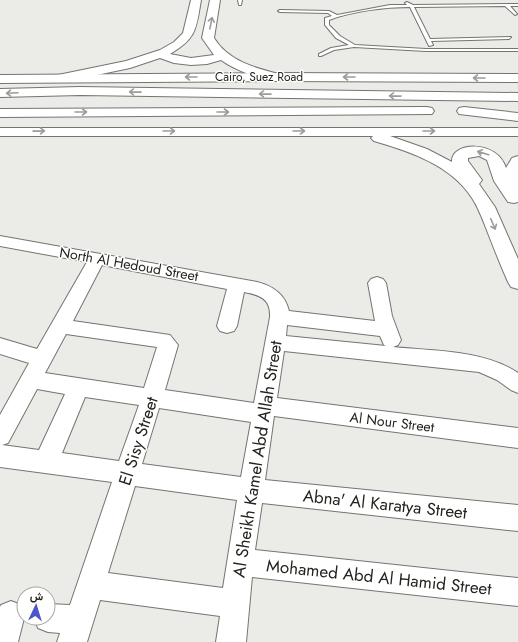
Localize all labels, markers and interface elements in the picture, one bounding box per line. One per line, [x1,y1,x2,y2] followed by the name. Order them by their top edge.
[207,17,215,30] one-way arrow
[215,68,303,86] street label: Cairo, Suez Road
[185,73,198,81] one-way arrow
[343,73,356,81] one-way arrow
[473,74,486,81] one-way arrow
[129,88,142,96] one-way arrow
[6,89,19,97] one-way arrow
[259,90,272,98] one-way arrow
[389,92,402,100] one-way arrow
[74,108,87,116] one-way arrow
[216,108,229,116] one-way arrow
[32,127,45,135] one-way arrow
[162,127,175,135] one-way arrow
[292,127,305,135] one-way arrow
[422,127,435,135] one-way arrow
[476,149,489,157] one-way arrow
[490,218,497,230] one-way arrow
[58,242,201,286] street label: North Al Hedoud Street
[226,339,288,579] street label: Al Sheikh Kamel Abd Allah Street
[112,394,164,488] street label: El Sisy Street
[349,407,436,437] street label: Al Nour Street
[302,483,468,525] street label: Abna' Al Karatya Street
[265,553,493,601] street label: Mohamed Abd Al Hamid Street
[16,586,56,626] north arrow
[30,588,44,604] text: ش

